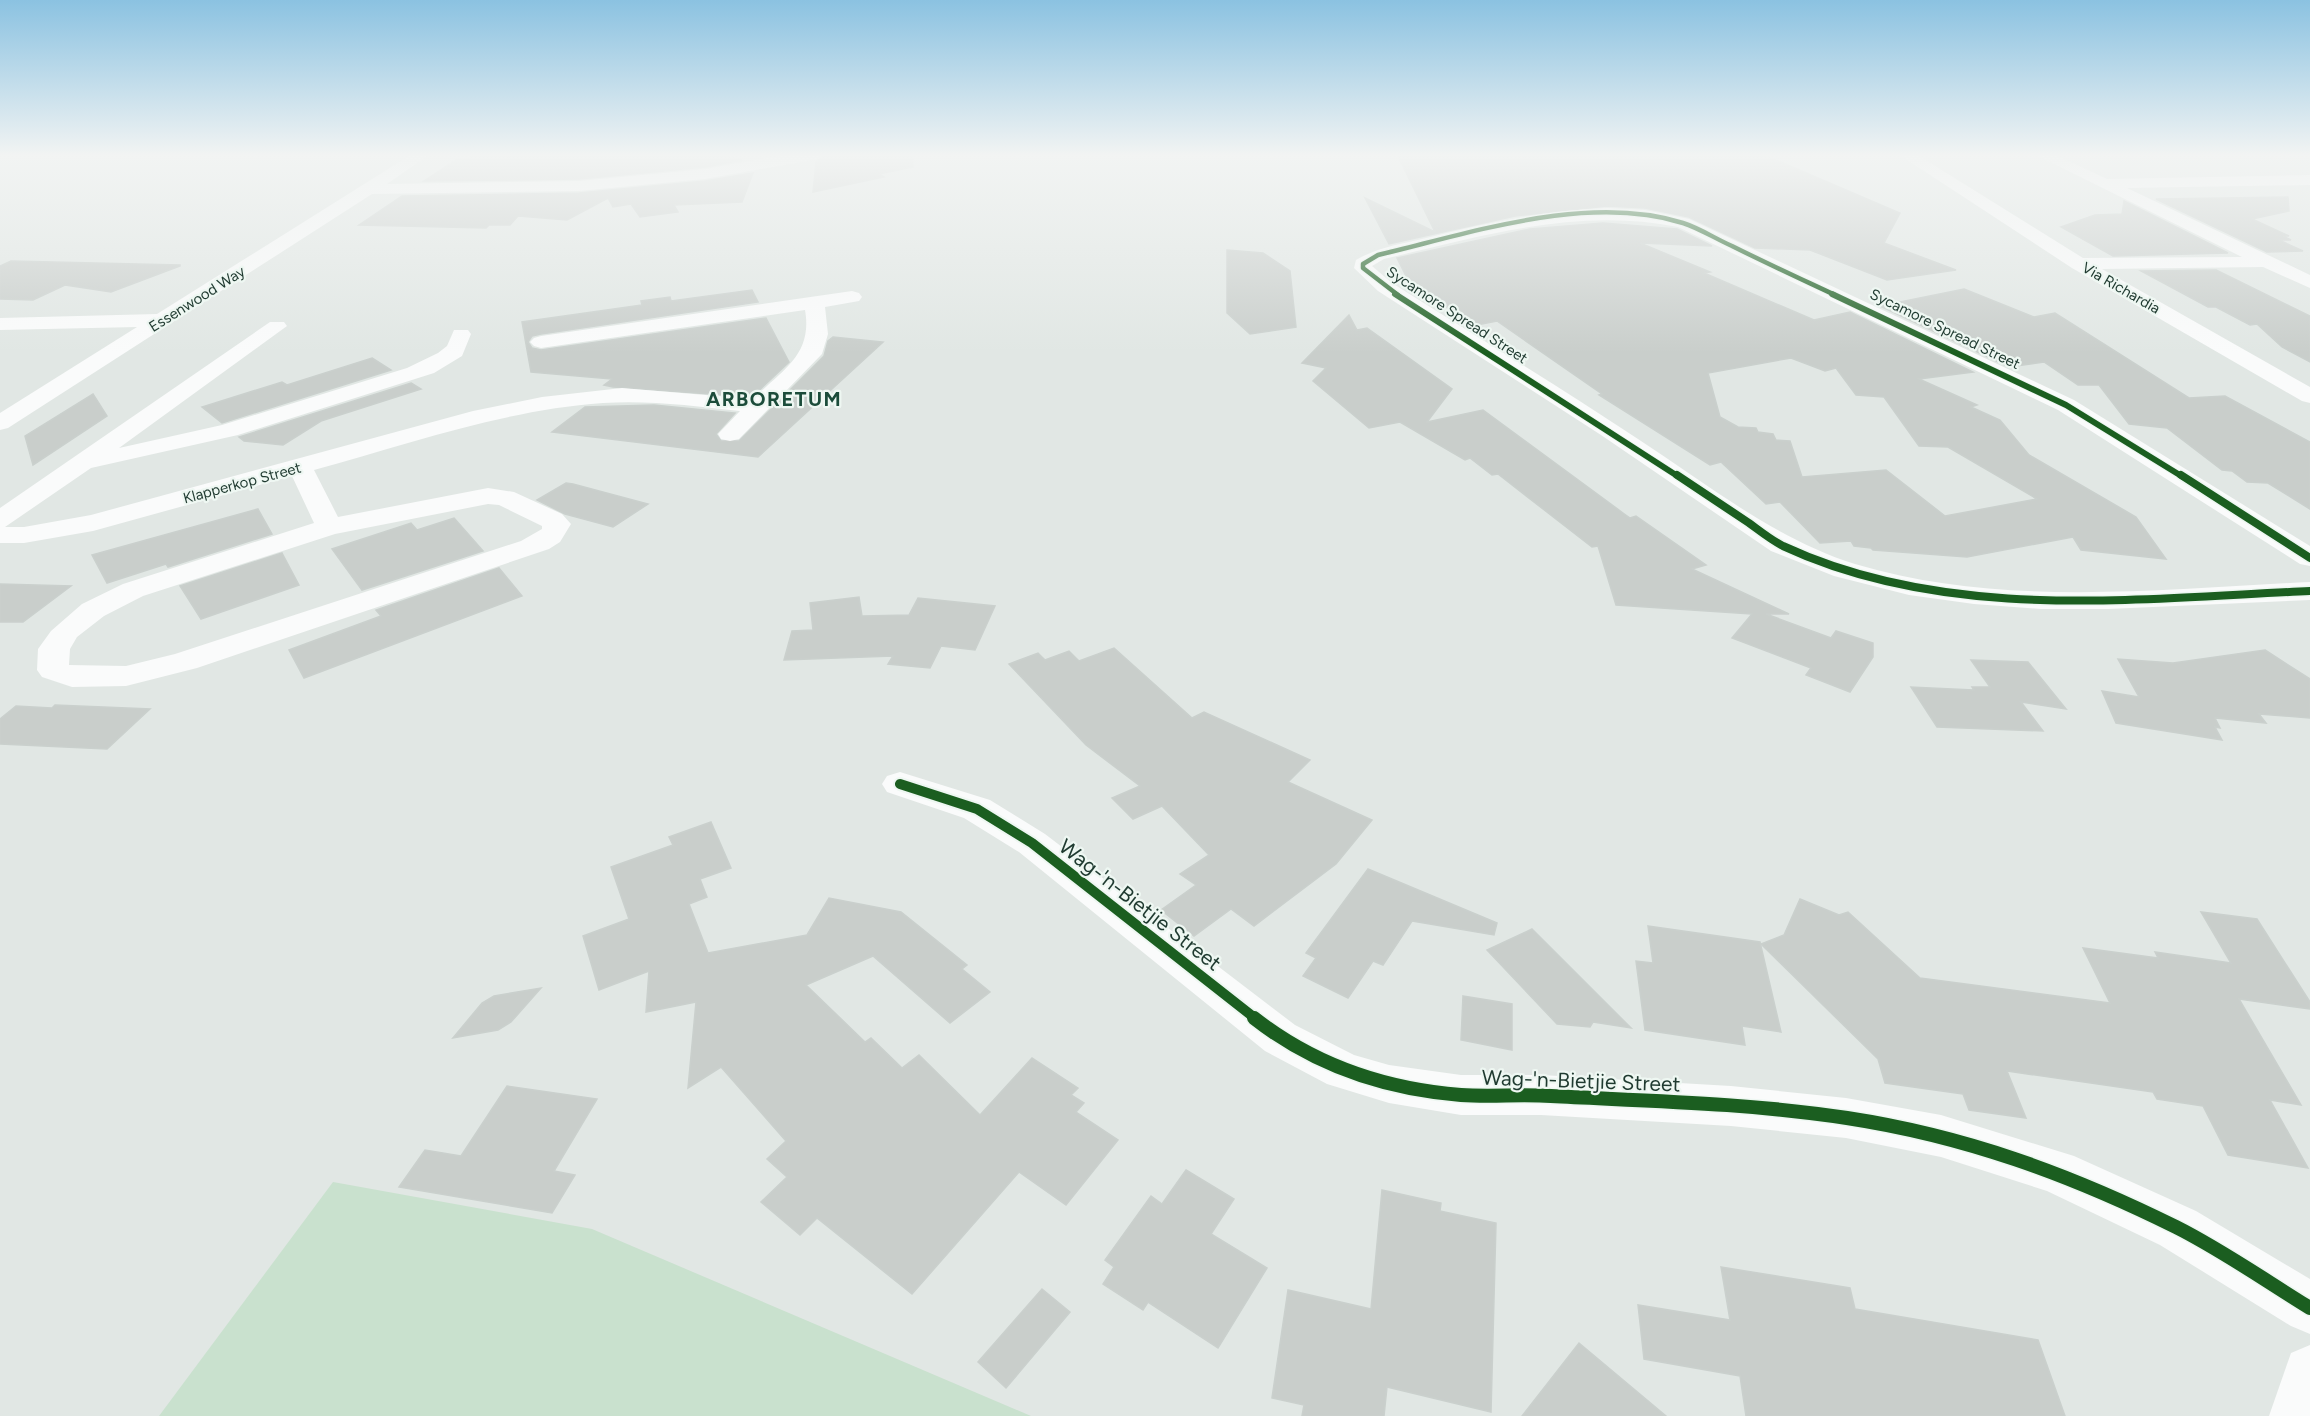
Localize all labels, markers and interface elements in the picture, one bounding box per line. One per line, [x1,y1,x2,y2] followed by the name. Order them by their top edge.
[2079,258,2163,318] street label: Via Richardia
[146,262,248,336] street label: Essenwood Way
[1383,263,1531,368] street label: Sycamore Spread Street
[1867,285,2023,373] street label: Sycamore Spread Street
[706,387,842,411] district label: ARBORETUM
[181,459,303,507] street label: Klapperkop Street
[1054,834,1226,976] street label: Wag-'n-Bietjie Street
[1481,1065,1681,1096] street label: Wag-'n-Bietjie Street

